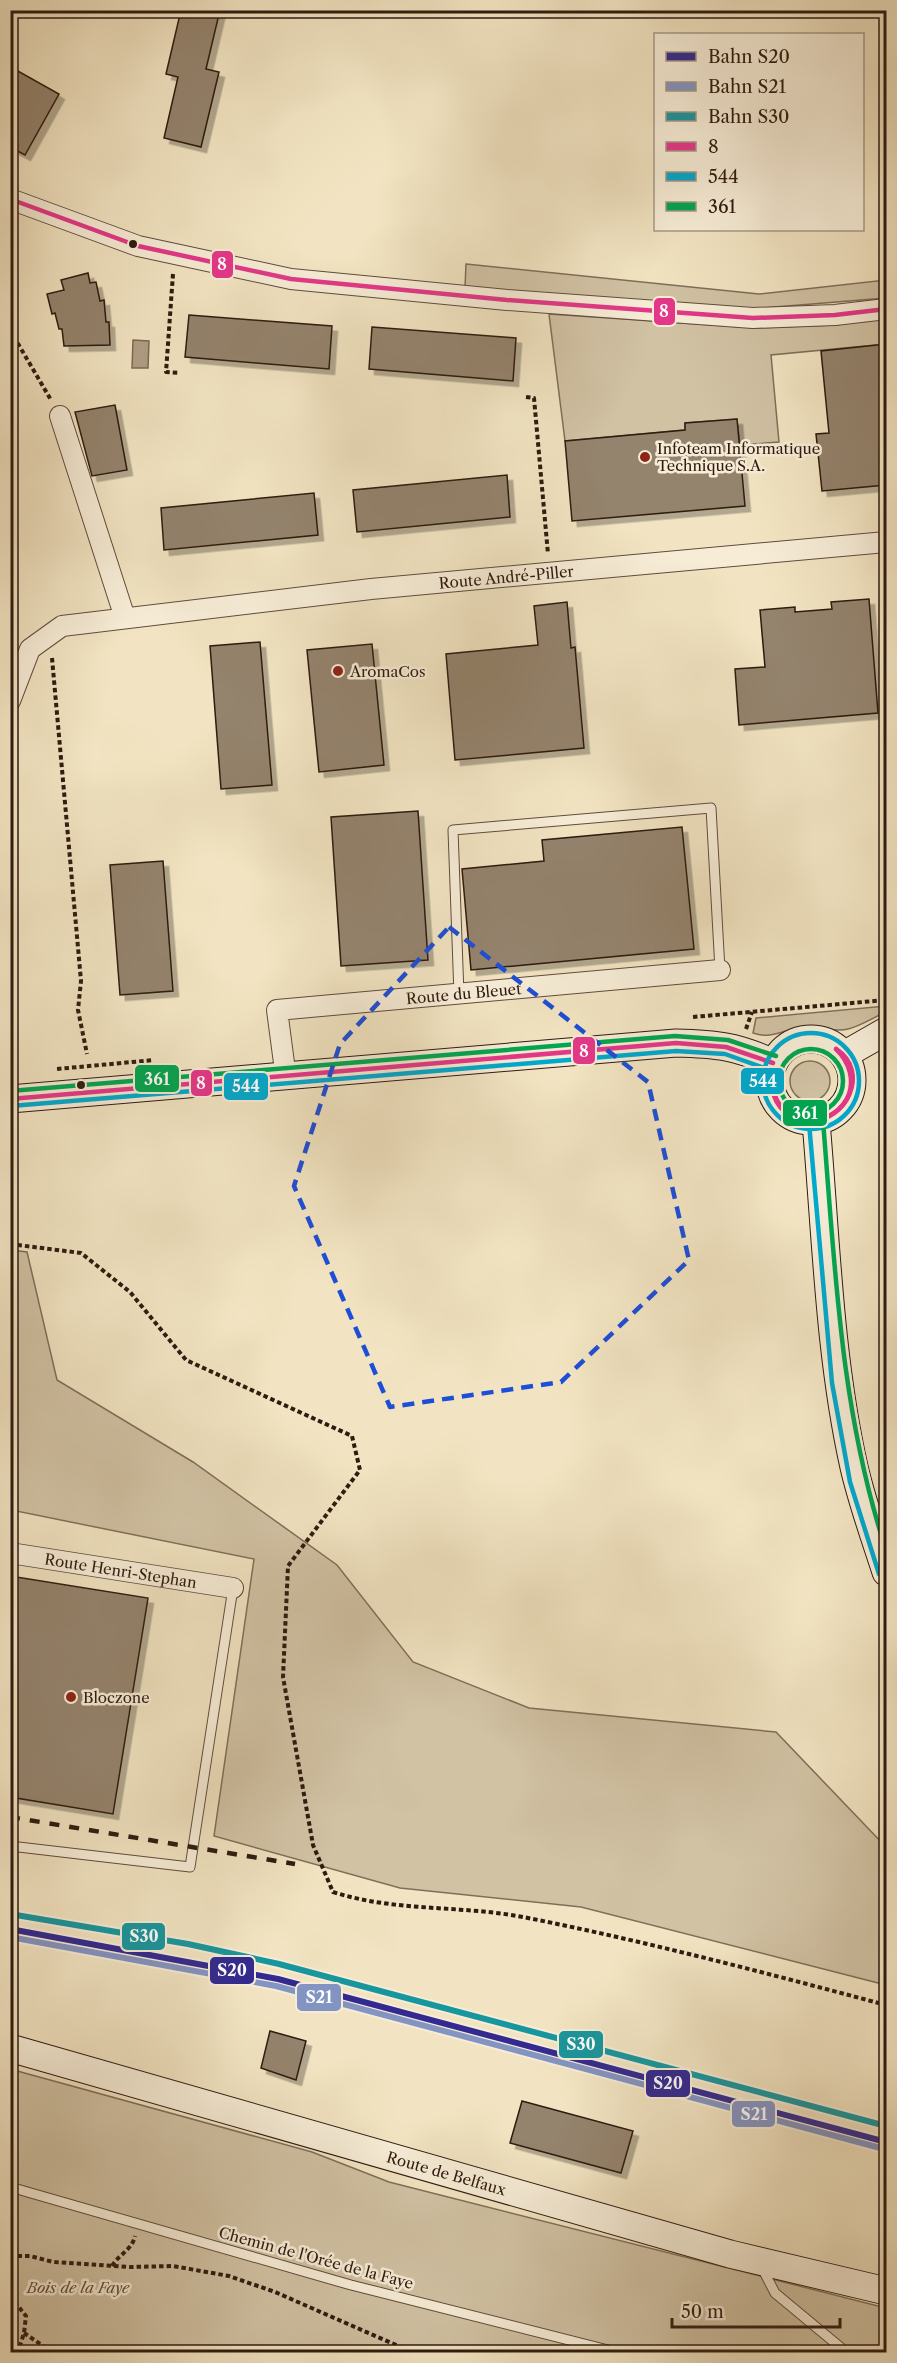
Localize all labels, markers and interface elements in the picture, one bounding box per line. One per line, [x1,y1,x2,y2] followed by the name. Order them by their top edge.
[654,33,864,231] legend
[708,46,790,68] text: Bahn S20
[708,76,787,98] text: Bahn S21
[708,106,790,128] text: Bahn S30
[708,136,719,158] text: 8
[708,166,739,188] text: 544
[708,196,736,218] text: 361
[127,238,139,250] unlabelled marker
[211,250,234,279] line badge: 8
[217,254,227,274] text: 8
[653,297,676,326] line badge: 8
[659,301,669,321] text: 8
[657,439,820,475] place label: Infoteam Informatique Technique S.A.
[638,450,652,464] marker: Infoteam Informatique Technique S.A.
[438,561,575,592] street label: Route André-Piller
[349,662,425,681] place label: AromaCos
[331,664,345,678] marker: AromaCos
[405,978,523,1008] street label: Route du Bleuet
[572,1036,596,1065] line badge: 8
[579,1041,589,1061] text: 8
[134,1064,180,1093] line badge: 361
[740,1067,785,1095] line badge: 544
[144,1069,171,1089] text: 361
[190,1069,213,1097] line badge: 8
[749,1071,777,1091] text: 544
[223,1072,269,1101] line badge: 544
[196,1073,206,1093] text: 8
[232,1076,260,1096] text: 544
[75,1079,87,1091] unlabelled marker
[782,1099,828,1127] line badge: 361
[792,1103,819,1123] text: 361
[43,1549,199,1592] street label: Route Henri-Stephan
[83,1688,150,1707] place label: Bloczone
[64,1690,78,1704] marker: Bloczone
[121,1922,166,1951] line badge: S30
[129,1926,159,1946] text: S30
[209,1956,255,1985] line badge: S20
[217,1960,247,1980] text: S20
[296,1983,342,2012] line badge: S21
[306,1987,333,2007] text: S21
[558,2030,604,2059] line badge: S30
[566,2034,596,2054] text: S30
[645,2069,691,2098] line badge: S20
[653,2073,683,2093] text: S20
[731,2100,776,2128] line badge: S21
[741,2104,768,2124] text: S21
[385,2147,509,2199] street label: Route de Belfaux
[217,2223,415,2293] street label: Chemin de l'Orée de la Faye
[26,2278,130,2297] park label: Bois de la Faye
[672,2291,840,2329] scale bar
[681,2301,724,2323] text: 50 m

